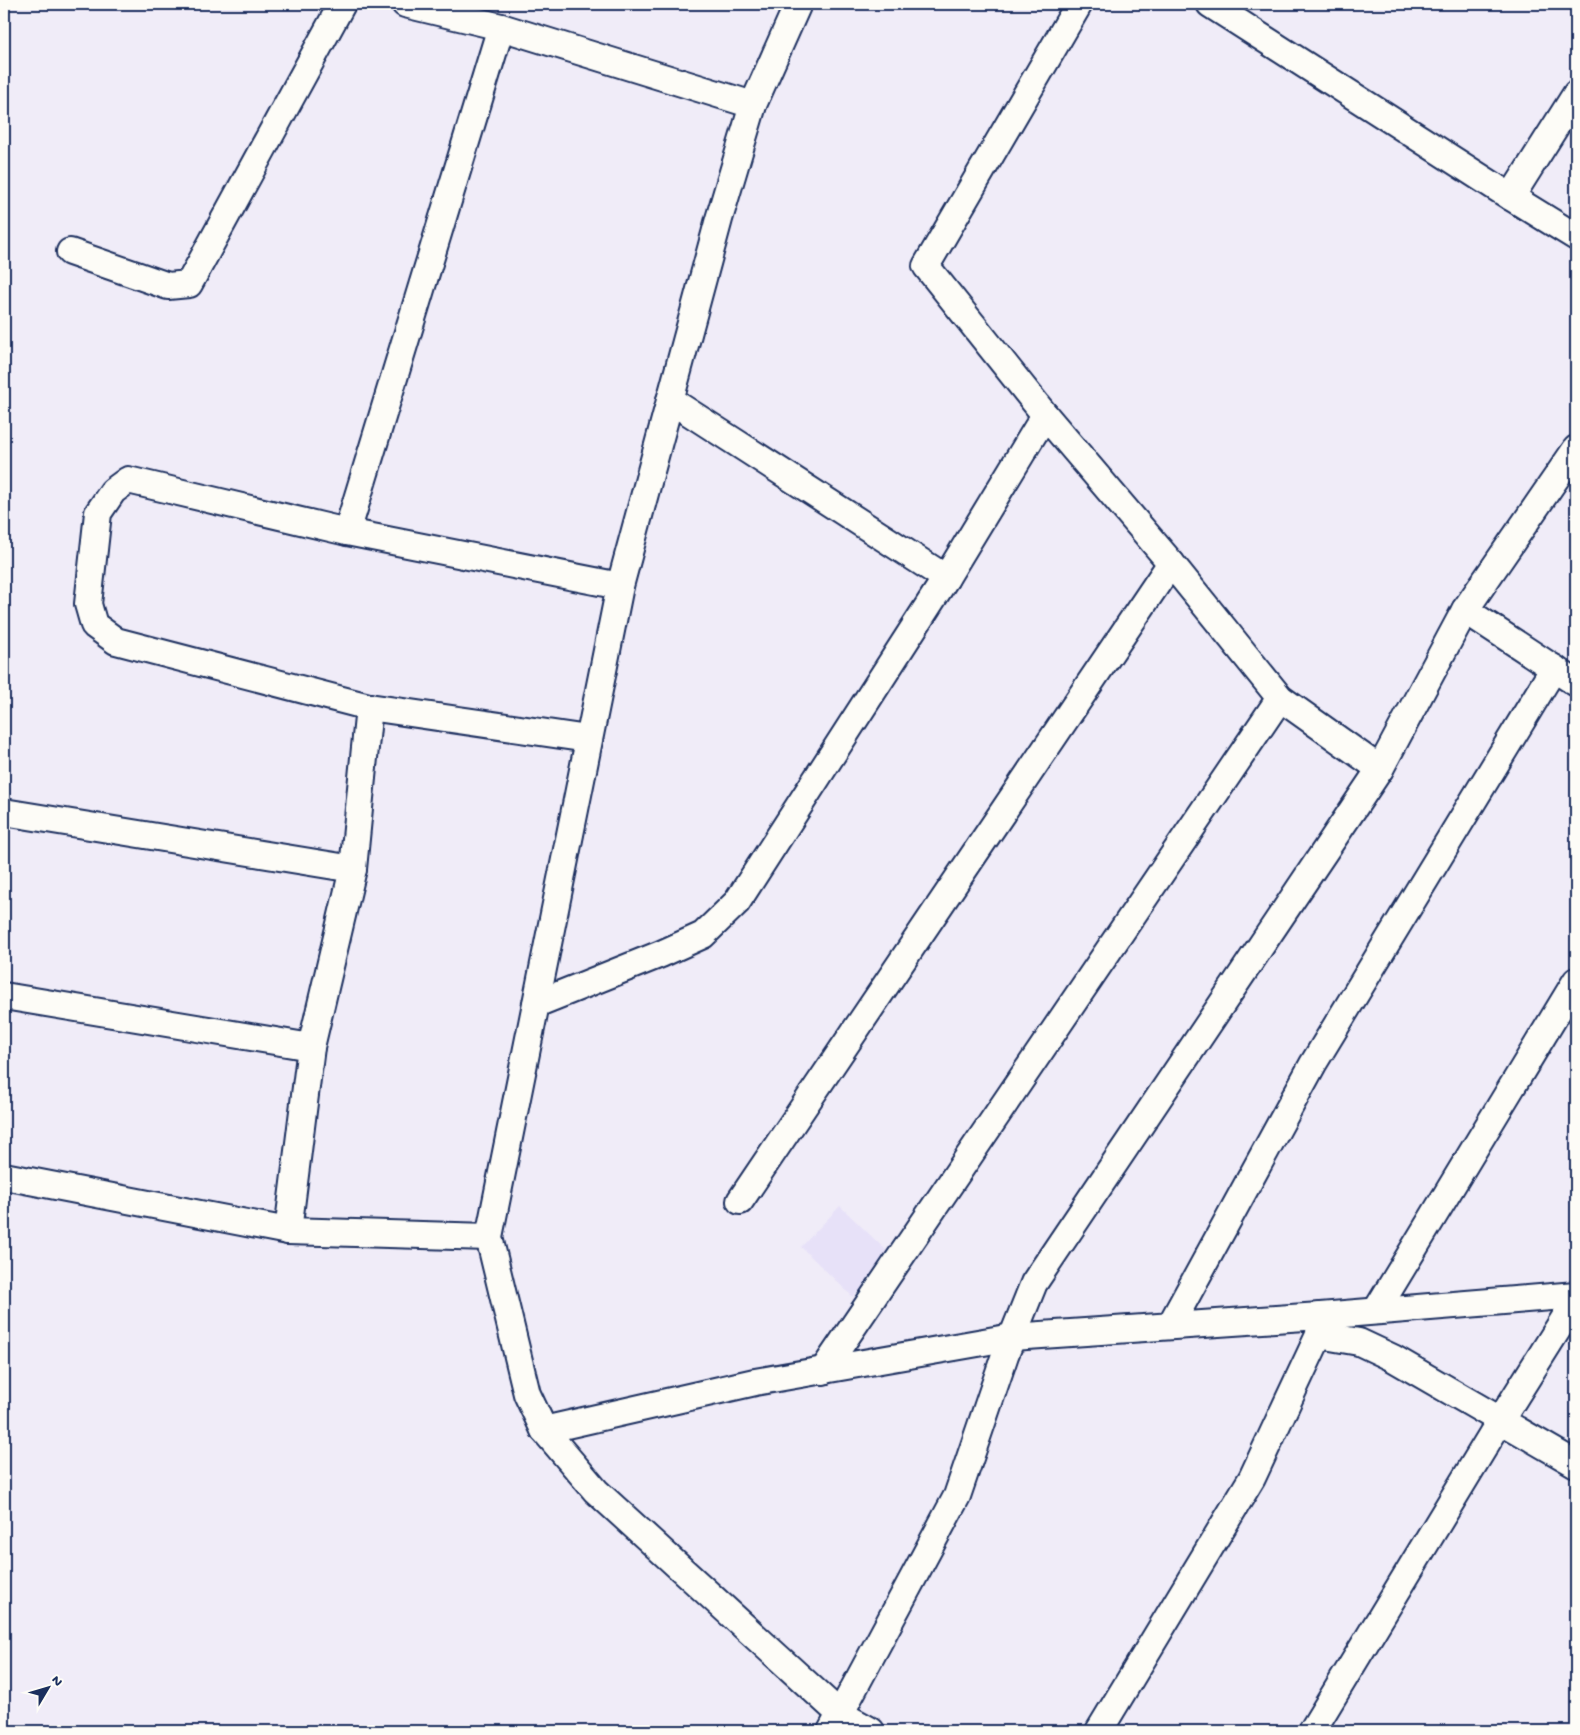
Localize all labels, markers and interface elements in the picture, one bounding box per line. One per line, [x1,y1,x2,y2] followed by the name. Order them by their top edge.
[22,1662,72,1712] north arrow
[47,1673,66,1690] text: N

